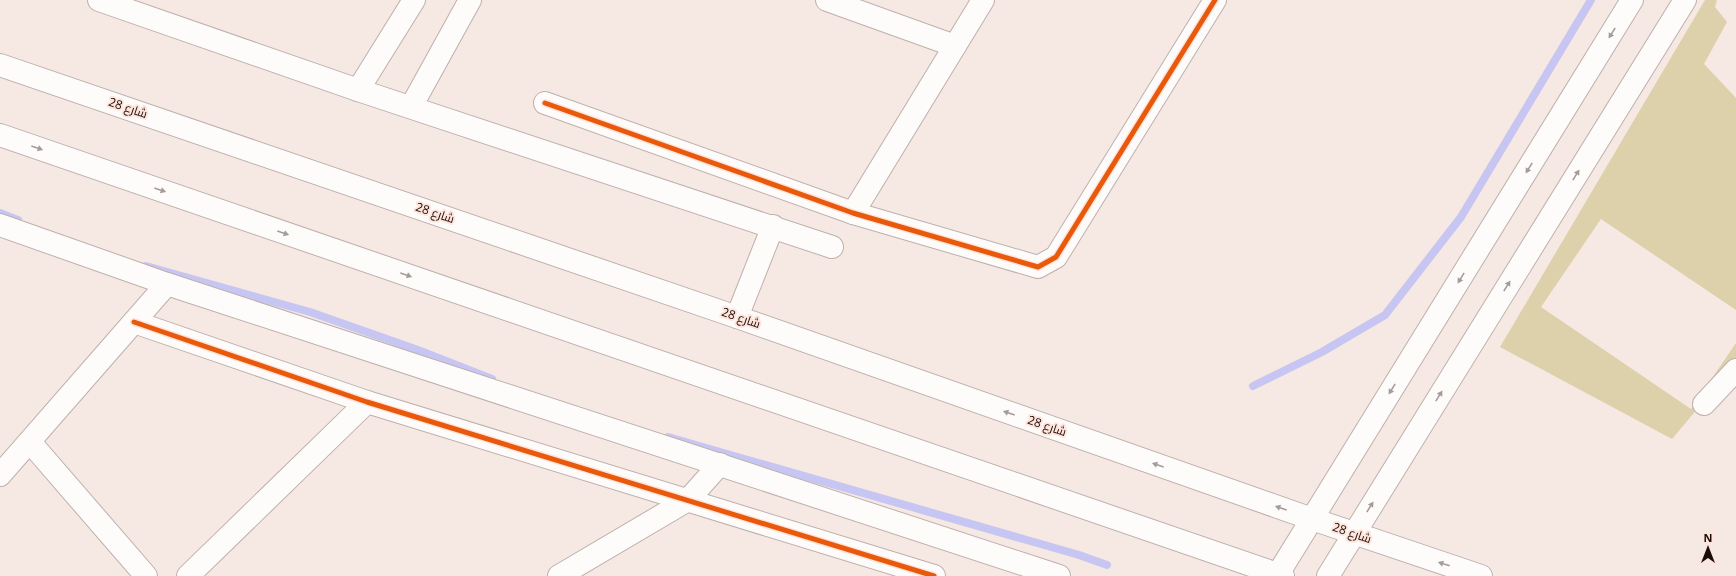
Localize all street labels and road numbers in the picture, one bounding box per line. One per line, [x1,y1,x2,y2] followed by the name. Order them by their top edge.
[106,93,150,122] street label: شارع 28
[413,198,457,227] street label: شارع 28
[719,303,763,332] street label: شارع 28
[1025,411,1069,440] street label: شارع 28
[1330,518,1374,547] street label: شارع 28

